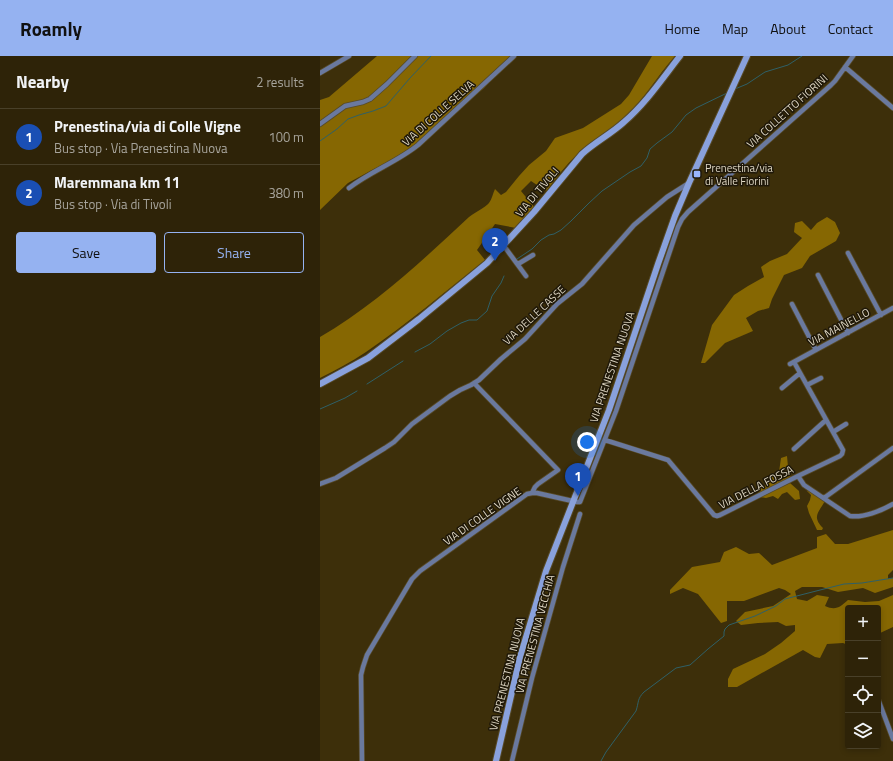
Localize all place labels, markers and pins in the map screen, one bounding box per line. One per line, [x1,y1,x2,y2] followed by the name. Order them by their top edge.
[705,160,773,189] place label: Prenestina/via di Valle Fiorini
[692,169,702,179] marker: Prenestina/via di Valle Fiorini
[482,228,508,261] pin: 2
[565,463,591,496] pin: 1

